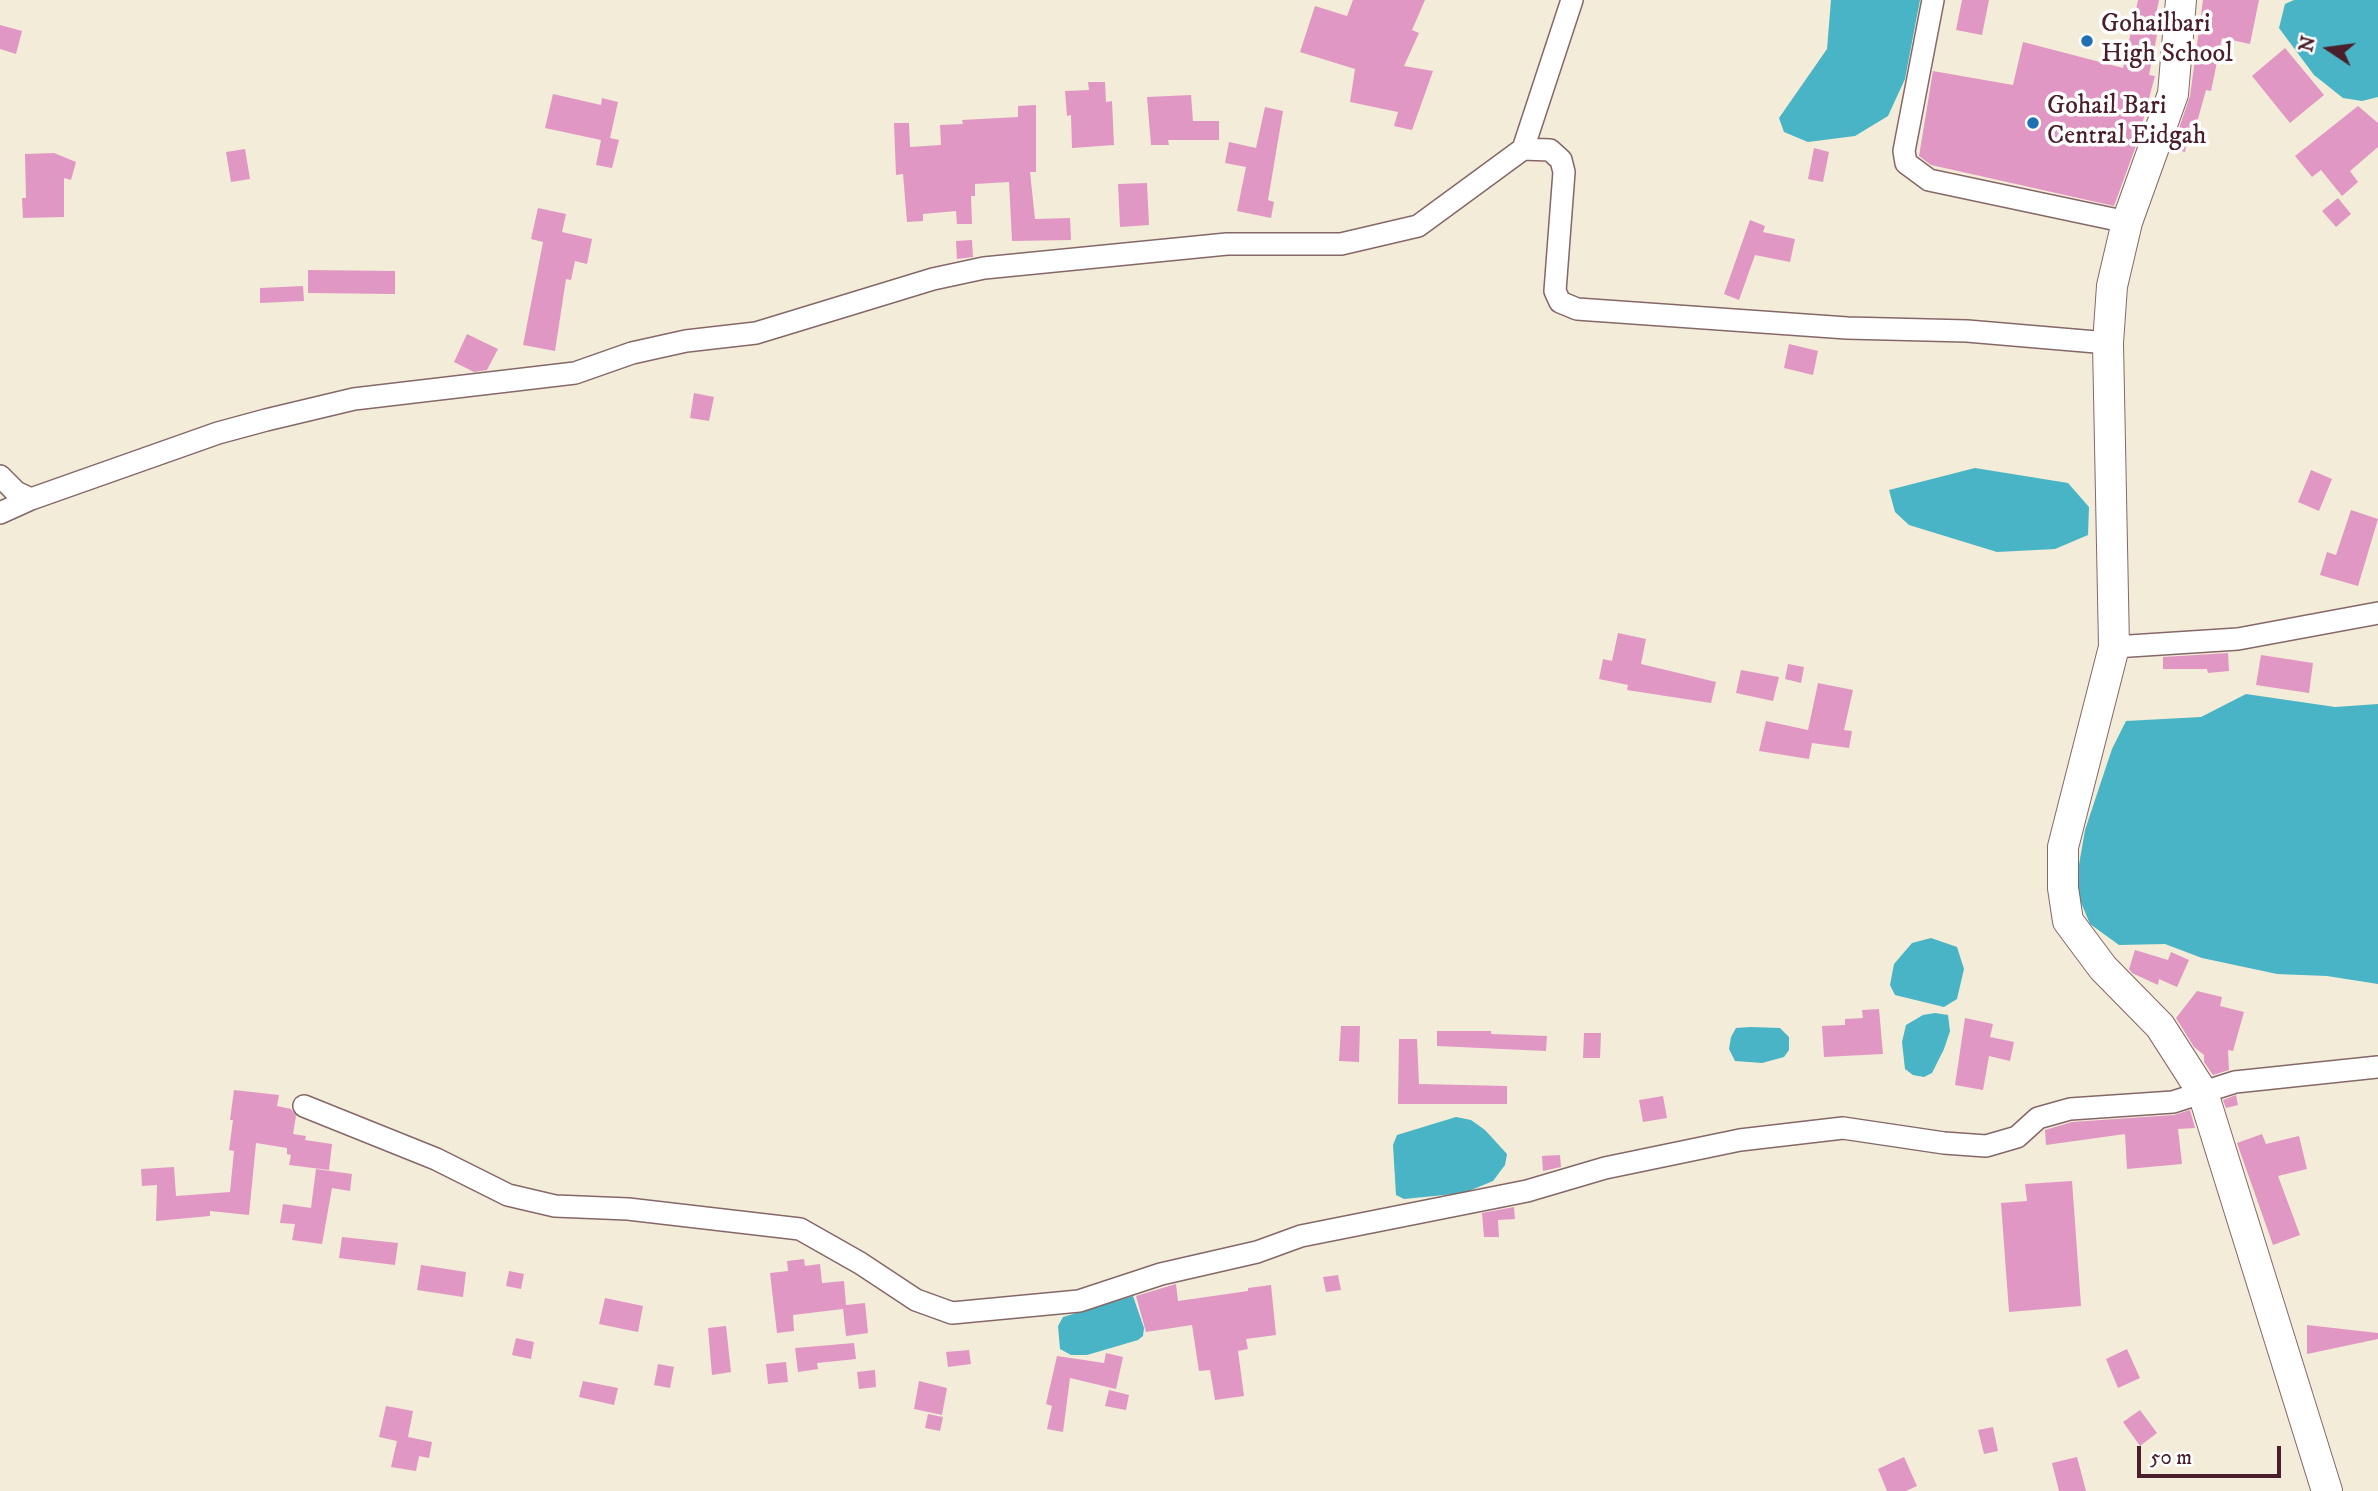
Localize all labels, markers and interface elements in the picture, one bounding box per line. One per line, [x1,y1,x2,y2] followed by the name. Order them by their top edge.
[2101,10,2233,72] place label: Gohailbari High School
[2294,14,2364,84] north arrow
[2079,33,2095,49] marker: Gohailbari High School
[2295,34,2321,54] text: N
[2047,92,2206,154] place label: Gohail Bari Central Eidgah
[2025,115,2041,131] marker: Gohail Bari Central Eidgah
[2140,1432,2284,1476] scale bar
[2150,1445,2192,1471] text: 50 m

